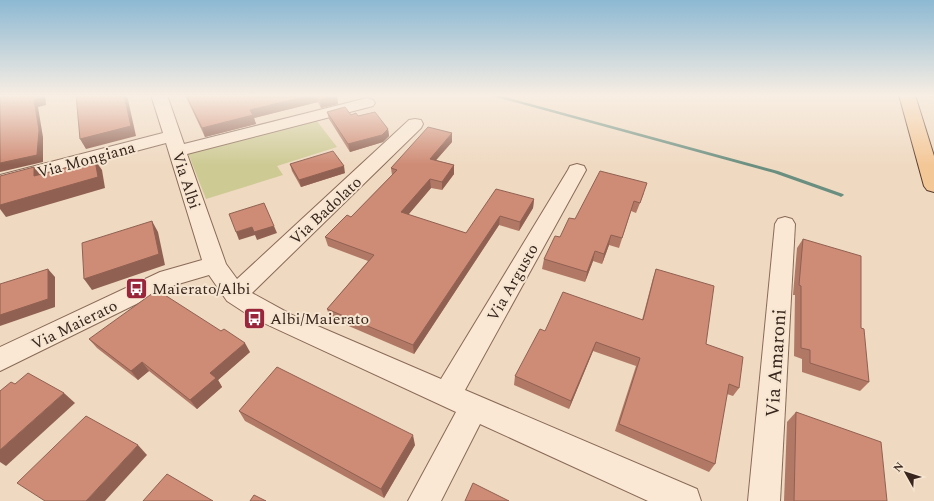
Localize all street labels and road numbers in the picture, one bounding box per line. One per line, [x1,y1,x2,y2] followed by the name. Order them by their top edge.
[35,135,138,185] street label: Via Mongiana
[165,148,207,212] street label: Via Albi
[284,171,367,251] street label: Via Badolato
[481,239,545,326] street label: Via Argusto
[27,294,122,356] street label: Via Maierato
[758,308,795,418] street label: Via Amaroni

